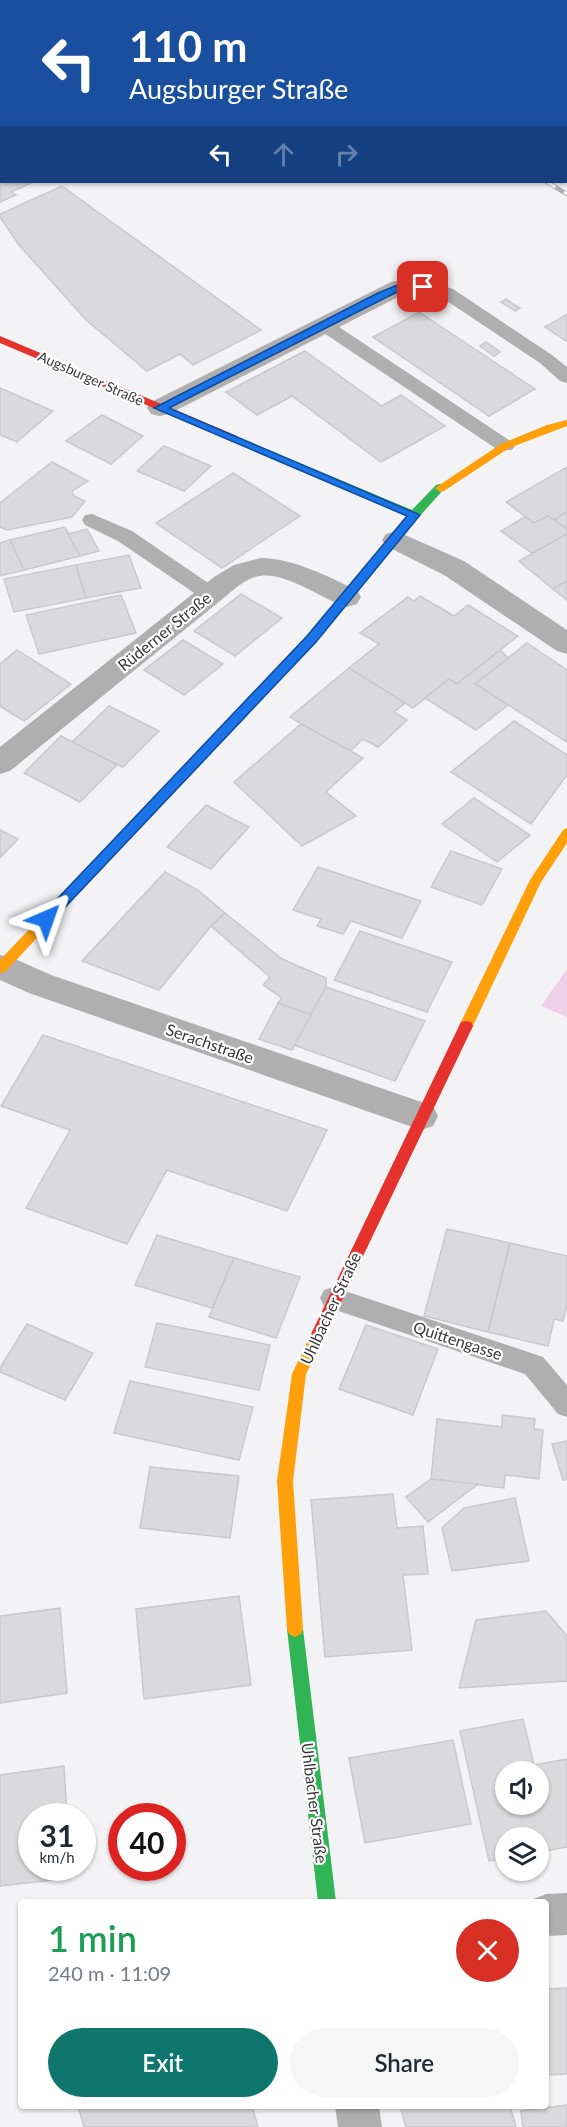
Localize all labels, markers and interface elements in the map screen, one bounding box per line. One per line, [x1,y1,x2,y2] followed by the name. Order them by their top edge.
[129,21,247,71] text: 110 m
[30,24,108,102] icon: left
[129,72,348,105] text: Augsburger Straße
[204,138,237,171] icon: left
[267,138,300,171] icon: ahead
[330,138,363,171] icon: right
[397,261,448,312] pin
[406,270,439,303] icon: arrive
[36,347,146,409] street label: Augsburger Straße
[114,588,214,674] street label: Rüderner Straße
[14,887,78,951] position arrow
[164,1019,256,1067] street label: Serachstraße
[296,1249,364,1367] street label: Uhlbacher Straße
[411,1317,505,1363] street label: Quittengasse
[298,1742,332,1864] street label: Uhlbacher Straße
[495,1761,549,1881] map controls
[495,1761,549,1815] button: sound
[108,1803,186,1881] speed limit sign: 40
[40,1817,74,1853] text: 31
[495,1827,549,1881] button: layers
[39,1848,75,1866] text: km/h
[48,1916,137,1960] text: 1 min
[456,1919,519,1982] button: close
[48,1961,171,1985] text: 240 m · 11:09
[48,2028,278,2097] button: Exit
[290,2028,519,2097] button: Share

